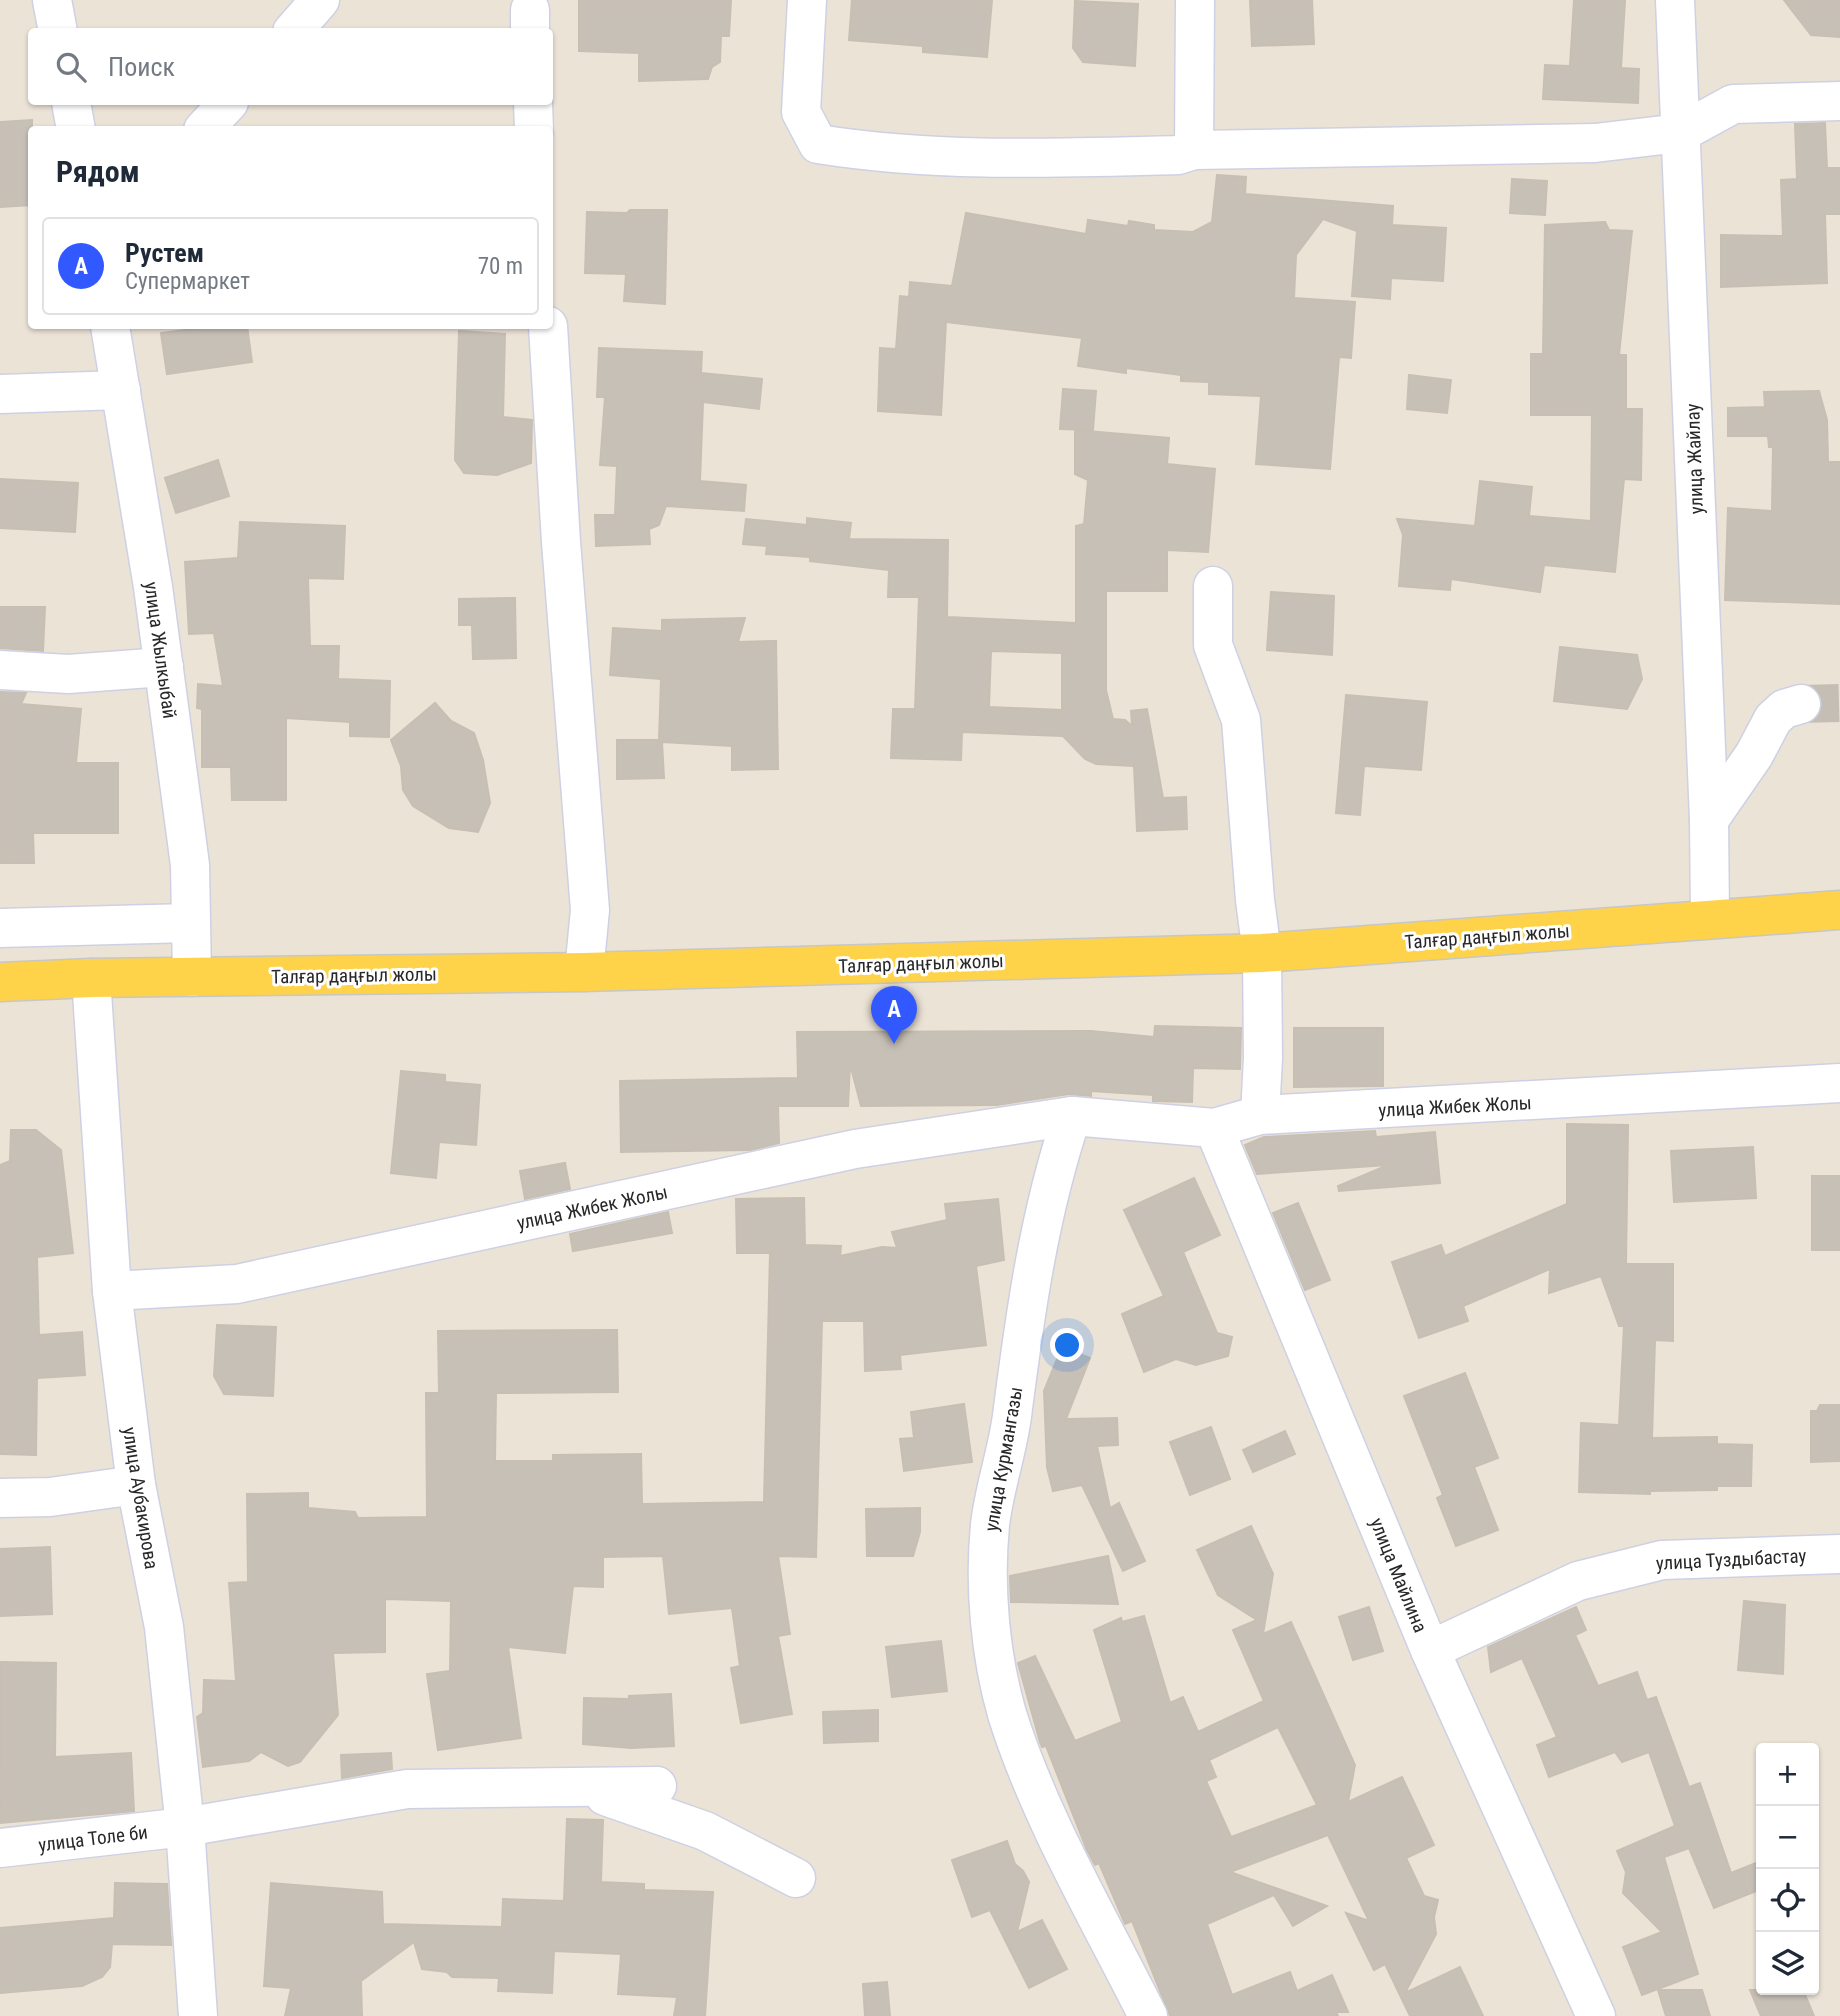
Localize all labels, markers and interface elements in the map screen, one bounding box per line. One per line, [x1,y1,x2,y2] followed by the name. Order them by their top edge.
[28,28,553,105] search box
[52,48,90,86] icon: search
[108,52,175,82] text: Поиск
[56,154,140,189] text: Рядом
[125,238,204,268] text: Рустем
[74,253,88,280] text: A
[478,253,523,280] text: 70 m
[125,268,250,295] text: Супермаркет
[1681,403,1708,515] street label: улица Жайлау
[140,580,181,720] street label: улица Жылкыбай
[1404,919,1570,954] street label: Талғар даңғыл жолы
[838,949,1004,978] street label: Талғар даңғыл жолы
[271,963,437,988] street label: Талғар даңғыл жолы
[871,986,917,1044] pin: A
[1378,1091,1532,1122] street label: улица Жибек Жолы
[515,1180,670,1235] street label: улица Жибек Жолы
[1050,1328,1084,1362] your location
[979,1385,1028,1533] street label: улица Курмангазы
[118,1425,163,1571] street label: улица Аубакирова
[1365,1515,1432,1636] street label: улица Майлина
[1655,1544,1807,1575] street label: улица Туздыбастау
[1756,1743,1819,1995] map controls
[1756,1743,1819,1806] button: +
[1756,1806,1819,1869] button: −
[37,1820,149,1857] street label: улица Толе би
[1756,1869,1819,1932] button: locate
[1756,1932,1819,1995] button: layers

